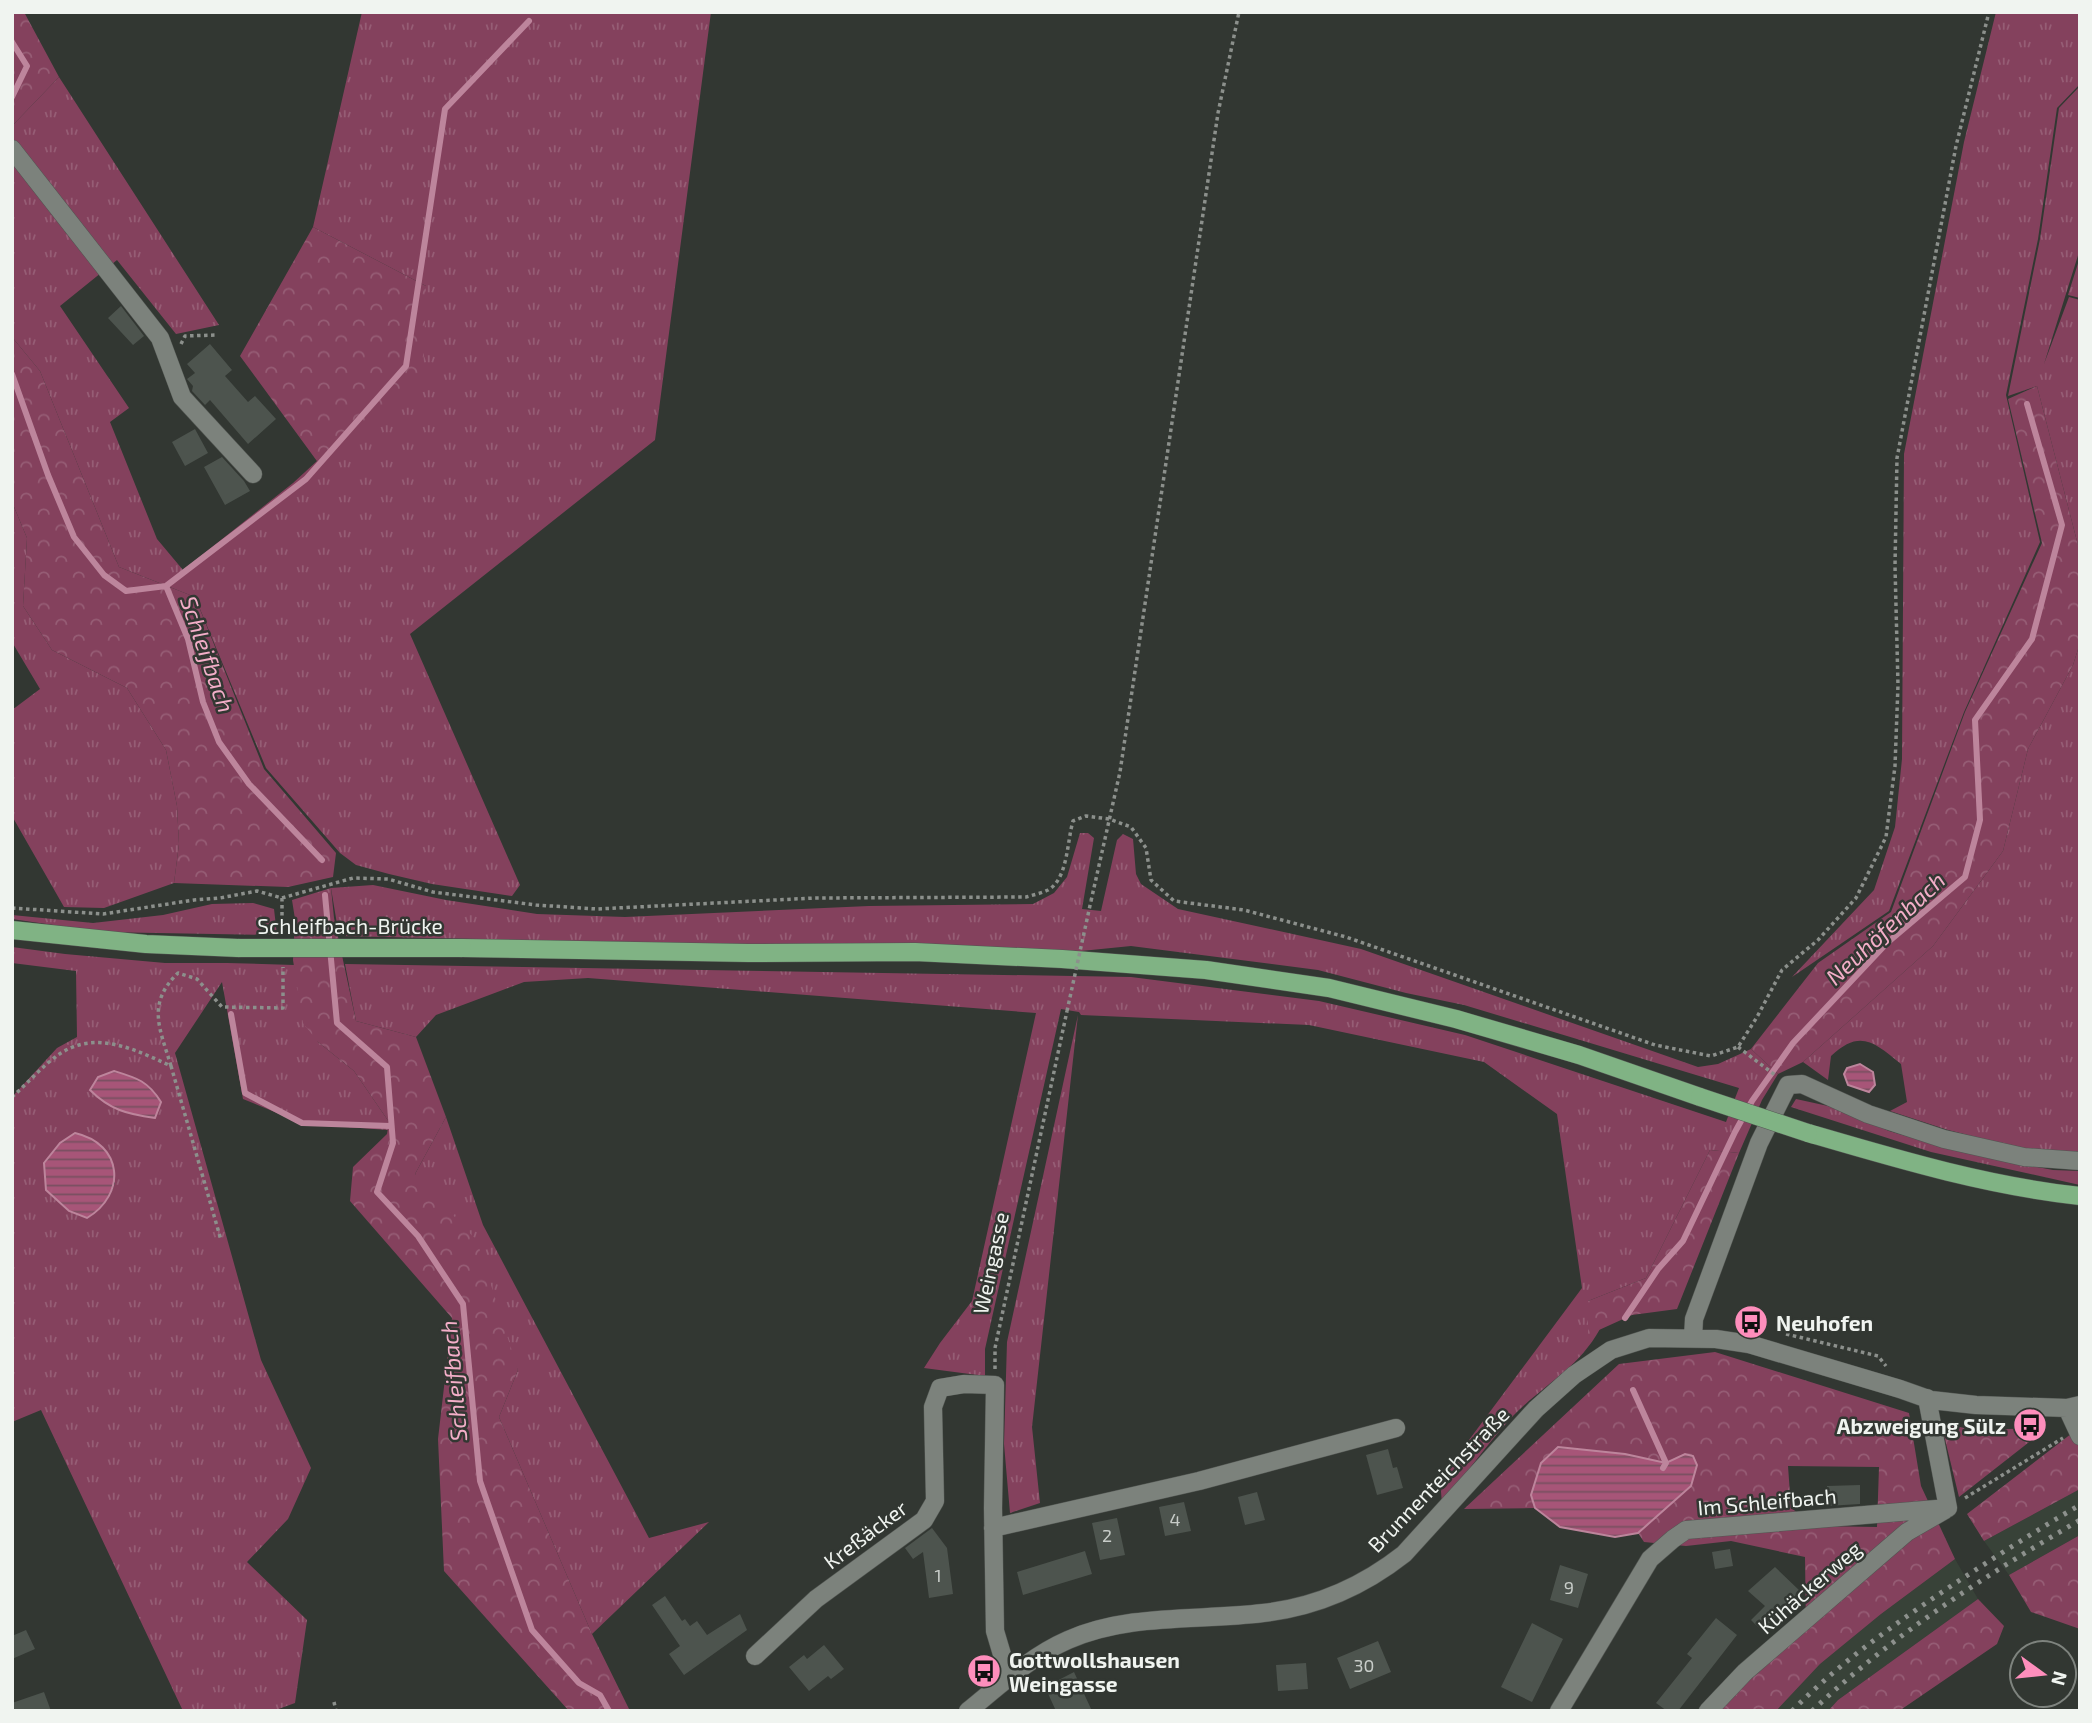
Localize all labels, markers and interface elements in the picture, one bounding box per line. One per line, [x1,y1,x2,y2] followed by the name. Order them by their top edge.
[175,592,241,716] water label: Schleifbach
[1820,866,1950,990] water label: Neuhöfenbach
[257,913,443,938] street label: Schleifbach-Brücke
[967,1210,1013,1316] street label: Weingasse
[1732,1303,1770,1341] bus stop icon: Neuhofen
[1776,1310,1873,1335] place label: Neuhofen
[434,1319,472,1443] water label: Schleifbach
[1362,1401,1514,1557] street label: Brunnenteichstraße
[2011,1406,2049,1444] bus stop icon: Abzweigung Sülz
[1837,1413,2006,1438] place label: Abzweigung Sülz
[1696,1482,1838,1520] street label: Im Schleifbach
[818,1494,912,1573] street label: Kreßäcker
[1169,1508,1181,1530] house number: 4
[1102,1524,1112,1546] house number: 2
[1752,1535,1866,1639] street label: Kühäckerweg
[934,1564,942,1586] house number: 1
[1564,1576,1574,1598] house number: 9
[2008,1639,2078,1709] north arrow
[1009,1647,1180,1696] place label: Gottwollshausen Weingasse
[965,1652,1003,1690] bus stop icon: Gottwollshausen Weingasse
[1354,1654,1374,1676] house number: 30
[2047,1669,2073,1688] text: N

